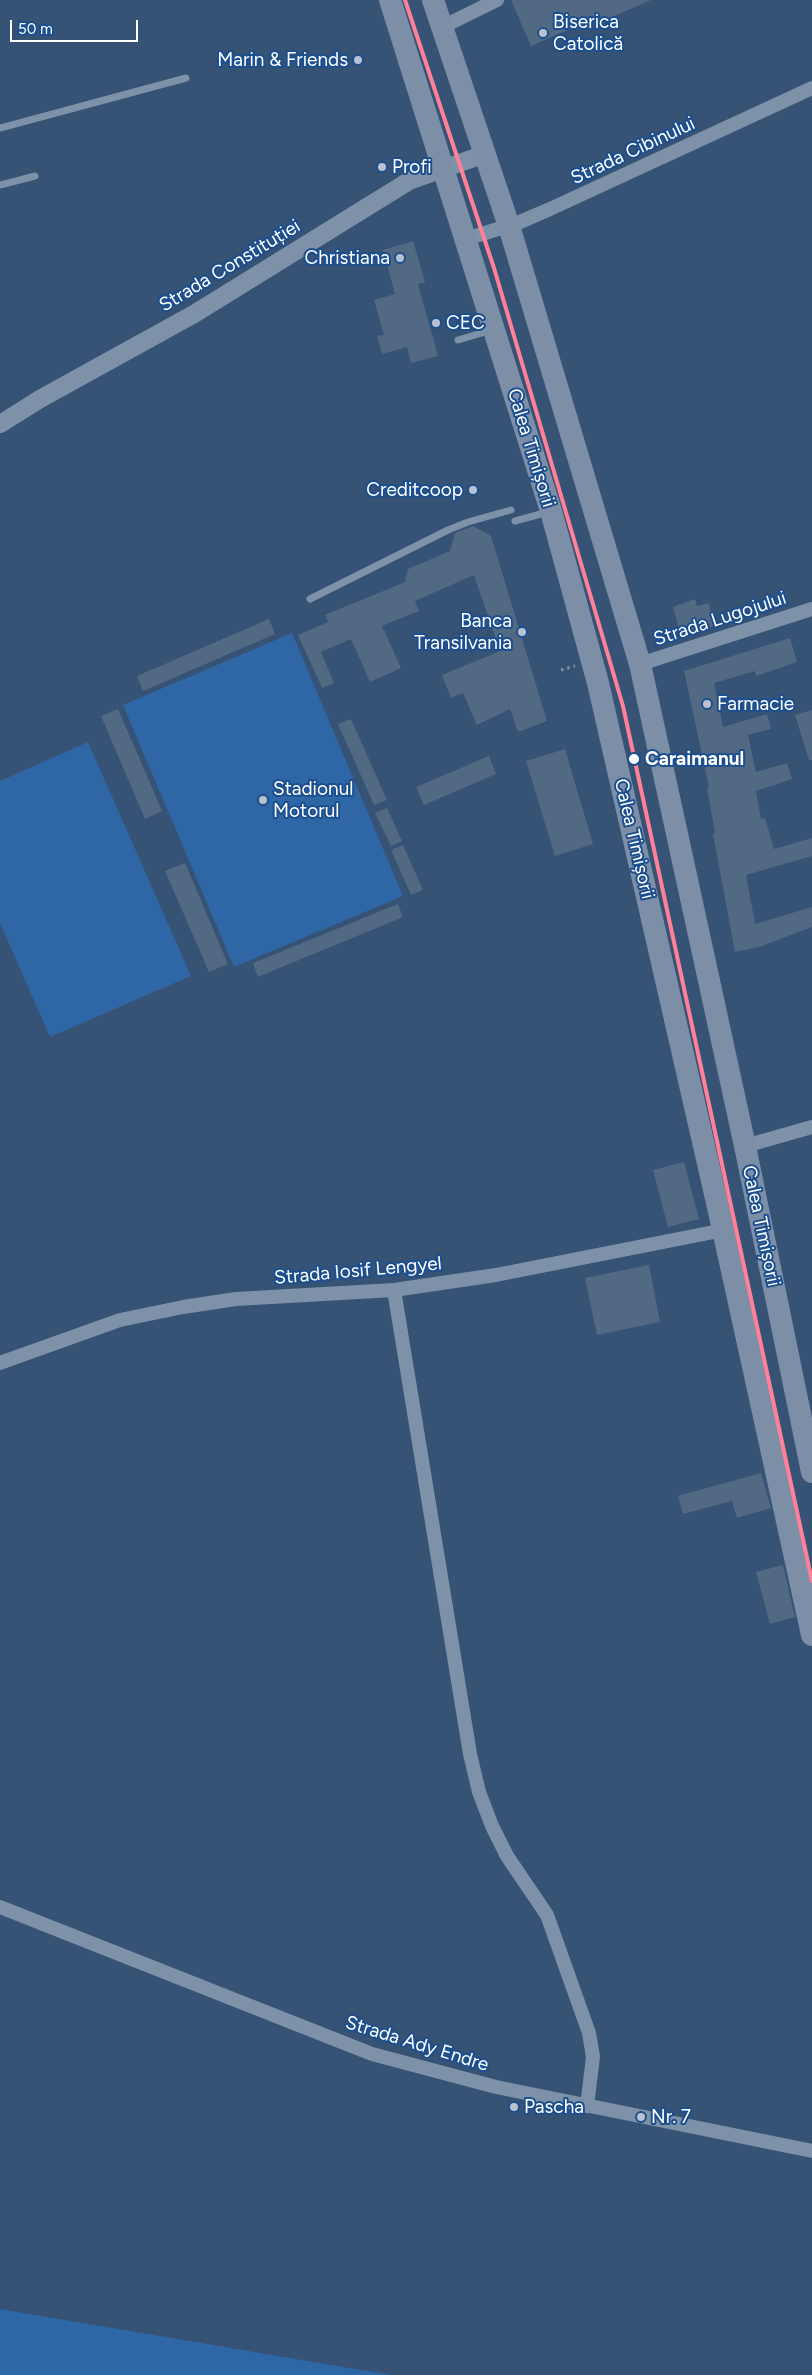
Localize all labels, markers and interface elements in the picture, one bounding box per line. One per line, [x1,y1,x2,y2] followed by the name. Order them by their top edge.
[12,10,140,42] scale bar
[553,11,623,55] place label: Biserica Catolică
[18,20,53,38] text: 50 m
[537,27,549,39] marker: Biserica Catolică
[217,49,348,71] place label: Marin & Friends
[352,54,364,66] marker: Marin & Friends
[567,112,699,190] street label: Strada Cibinului
[392,156,432,178] place label: Profi
[376,161,388,173] marker: Profi
[155,215,305,317] street label: Strada Constituției
[304,247,390,269] place label: Christiana
[394,252,406,264] marker: Christiana
[446,312,485,334] place label: CEC
[430,317,442,329] marker: CEC
[502,386,560,510] street label: Calea Timișorii
[366,479,463,501] place label: Creditcoop
[467,484,479,496] marker: Creditcoop
[651,587,789,651] street label: Strada Lugojului
[414,610,512,654] place label: Banca Transilvania
[516,626,528,638] marker: Banca Transilvania
[717,693,794,715] place label: Farmacie
[701,698,713,710] marker: Farmacie
[645,748,744,770] place label: Caraimanul
[627,752,641,766] marker: Caraimanul
[609,777,659,901] street label: Calea Timișorii
[273,778,353,822] place label: Stadionul Motorul
[257,794,269,806] marker: Stadionul Motorul
[737,1163,785,1289] street label: Calea Timișorii
[273,1252,443,1290] street label: Strada Iosif Lengyel
[343,2011,491,2077] street label: Strada Ady Endre
[524,2096,584,2118] place label: Pascha
[508,2101,520,2113] marker: Pascha
[651,2106,691,2128] place label: Nr. 7
[635,2111,647,2123] marker: Nr. 7

